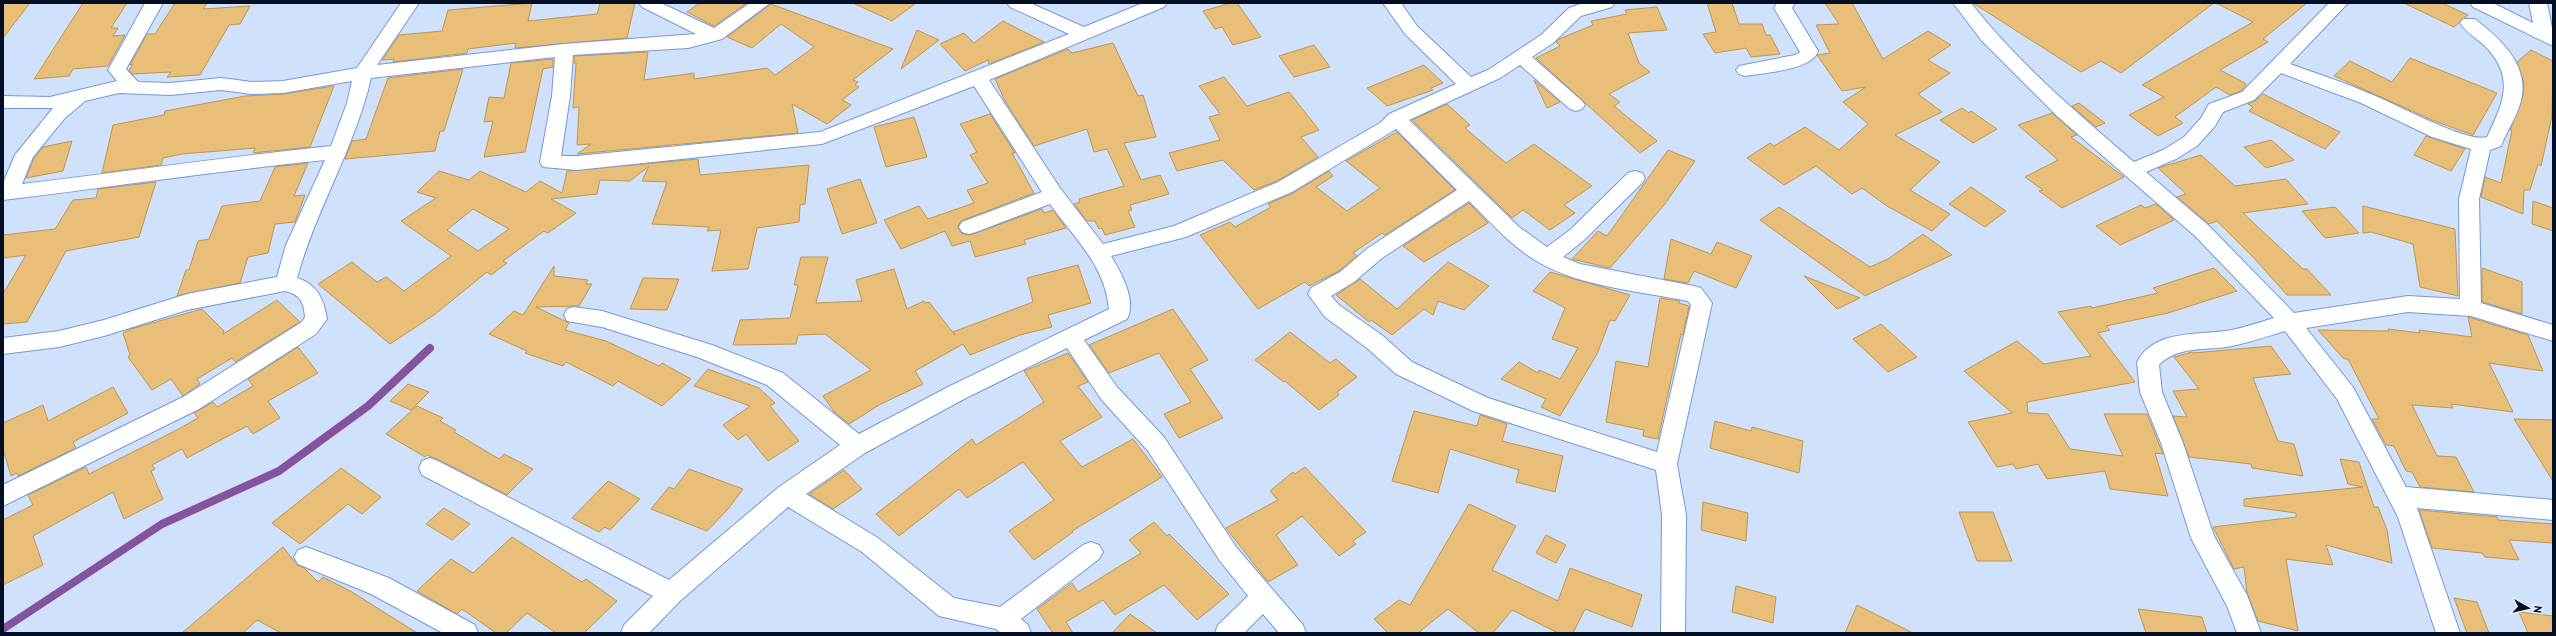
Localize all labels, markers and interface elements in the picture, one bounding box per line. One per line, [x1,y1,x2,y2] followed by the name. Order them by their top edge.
[2508,588,2548,628] north arrow
[2530,605,2545,614] text: N

